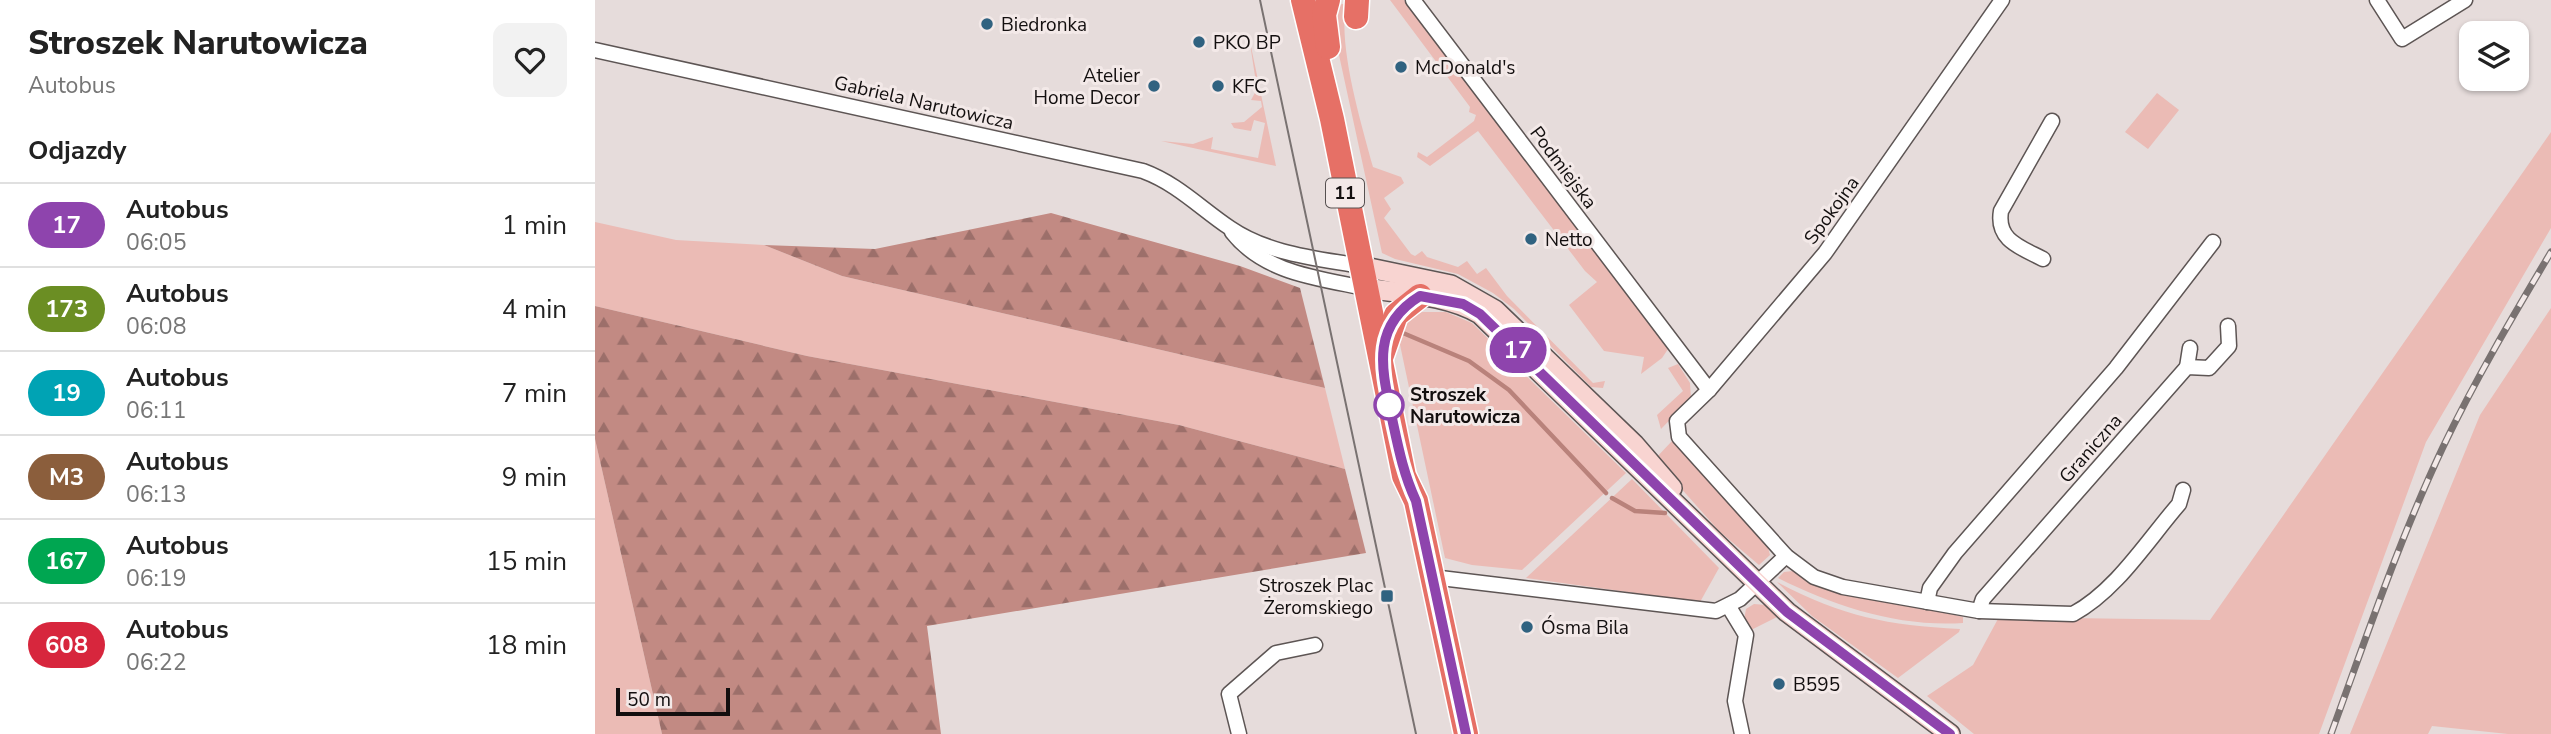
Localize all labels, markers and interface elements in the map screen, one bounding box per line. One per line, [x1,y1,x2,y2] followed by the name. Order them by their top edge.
[1001,12,1087,38] place label: Biedronka
[979,16,995,32] marker: Biedronka
[28,21,368,66] text: Stroszek Narutowicza
[2459,21,2529,91] map controls
[2459,21,2529,91] button: layers
[493,23,567,97] button: heart
[1213,30,1281,56] place label: PKO BP
[1191,34,1207,50] marker: PKO BP
[1415,55,1516,81] place label: McDonald's
[1393,59,1409,75] marker: McDonald's
[1034,63,1140,111] place label: Atelier Home Decor
[28,70,116,101] text: Autobus
[832,70,1016,136] street label: Gabriela Narutowicza
[1232,74,1267,100] place label: KFC
[1146,78,1162,94] marker: Atelier Home Decor
[1210,78,1226,94] marker: KFC
[1524,121,1603,214] street label: Podmiejska
[28,133,126,168] text: Odjazdy
[1798,171,1865,250] street label: Spokojna
[1326,178,1364,208] road number: 11
[126,192,229,227] text: Autobus
[502,208,567,243] text: 1 min
[52,209,81,241] text: 17
[126,227,186,258] text: 06:05
[1545,227,1593,253] place label: Netto
[1523,231,1539,247] marker: Netto
[126,276,229,311] text: Autobus
[502,292,567,327] text: 4 min
[45,293,88,325] text: 173
[126,311,186,342] text: 06:08
[1487,327,1549,373] line badge: 17
[1504,334,1532,366] text: 17
[126,360,229,395] text: Autobus
[502,376,567,411] text: 7 min
[52,377,81,409] text: 19
[1410,382,1520,430] place label: Stroszek Narutowicza
[1374,390,1404,420] marker: Stroszek Narutowicza
[126,395,186,426] text: 06:11
[2053,408,2128,489] street label: Graniczna
[126,444,229,479] text: Autobus
[502,460,567,495] text: 9 min
[49,461,84,493] text: M3
[126,479,186,510] text: 06:13
[126,528,229,563] text: Autobus
[486,544,567,579] text: 15 min
[45,545,88,577] text: 167
[126,563,186,594] text: 06:19
[1259,573,1373,621] place label: Stroszek Plac Żeromskiego
[1379,588,1395,604] marker: Stroszek Plac Żeromskiego
[126,612,229,647] text: Autobus
[1541,615,1629,641] place label: Ósma Bila
[1519,619,1535,635] marker: Ósma Bila
[486,628,567,663] text: 18 min
[45,629,88,661] text: 608
[126,647,186,678] text: 06:22
[1793,672,1840,698] place label: B595
[1771,676,1787,692] marker: B595
[616,685,730,717] scale bar
[627,687,671,713] text: 50 m

